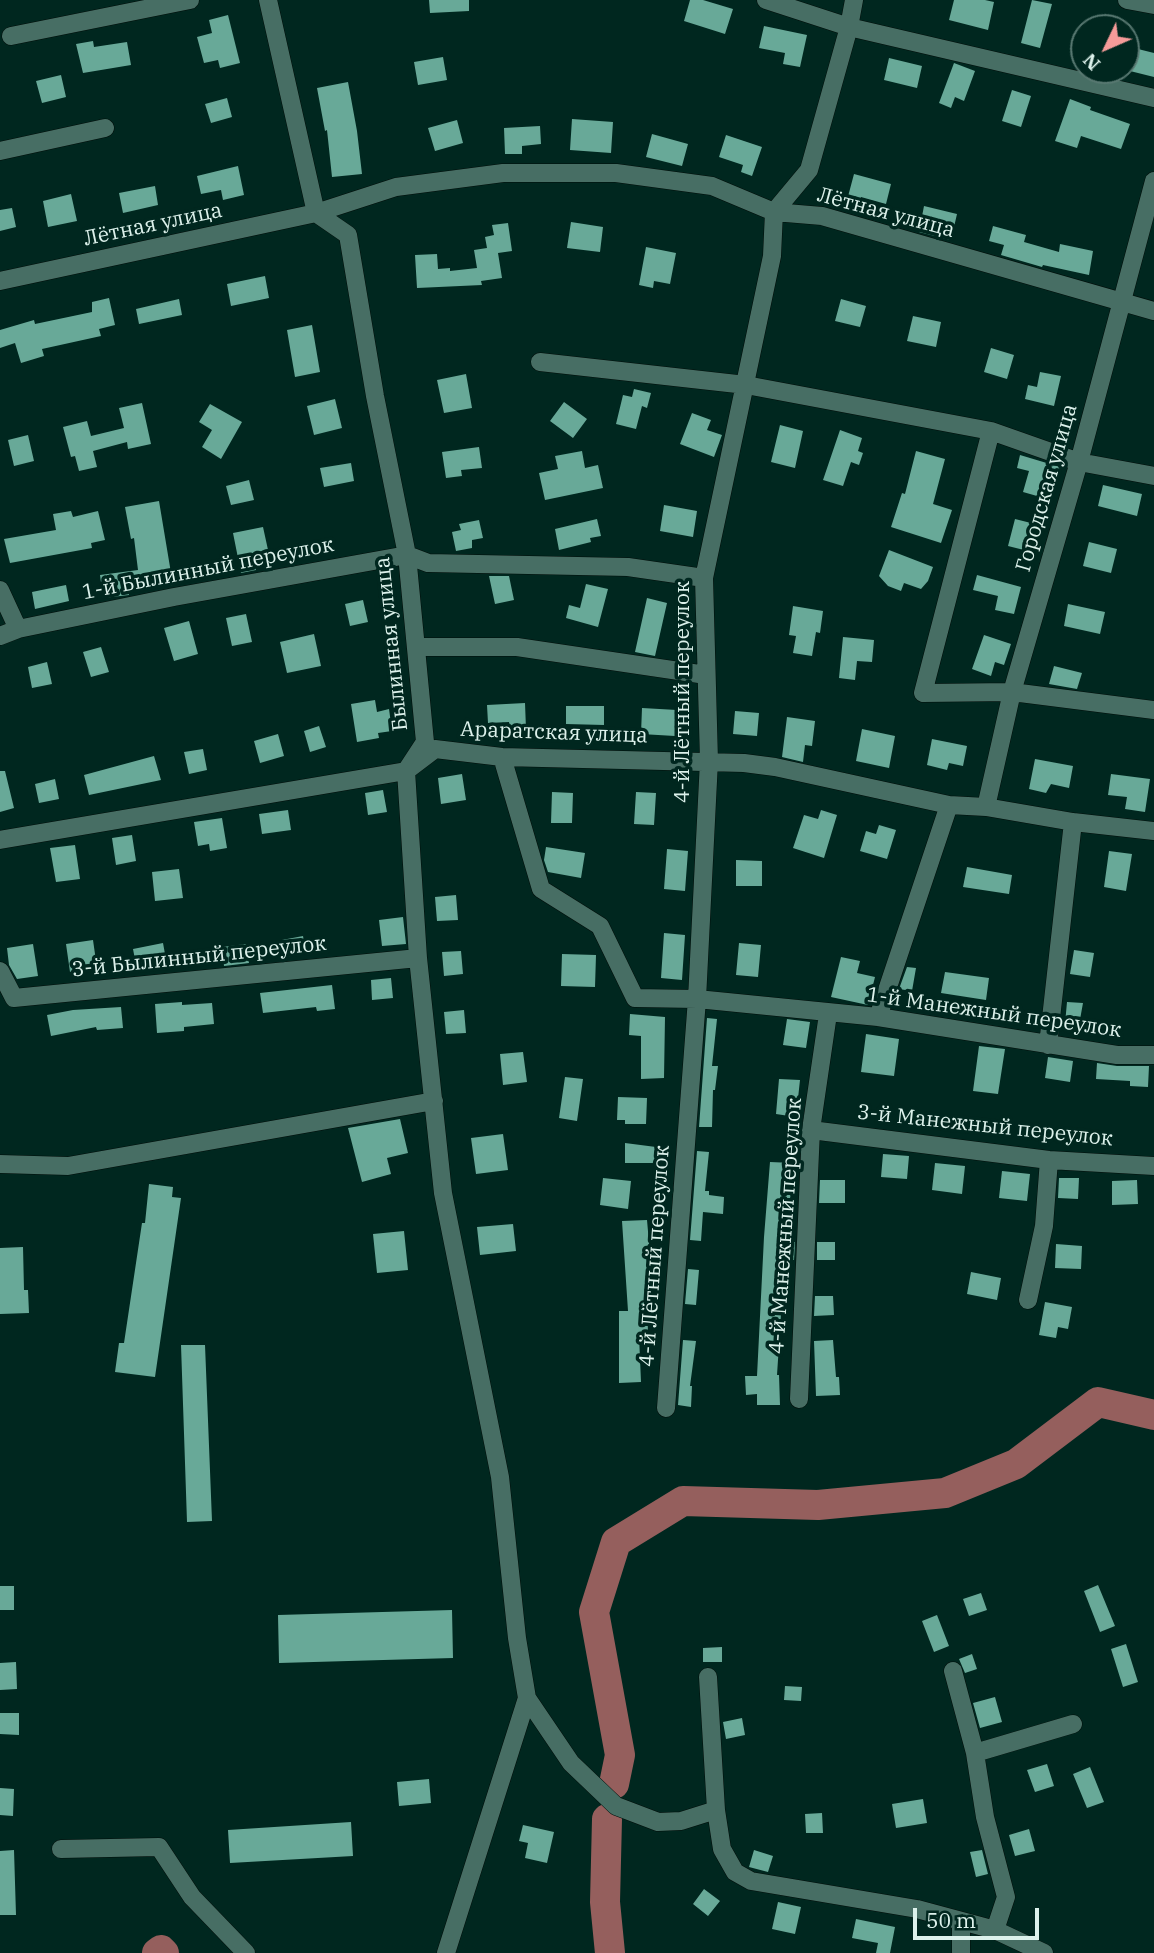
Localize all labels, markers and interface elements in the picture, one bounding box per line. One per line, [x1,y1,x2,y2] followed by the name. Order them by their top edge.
[1070,14,1140,84] north arrow
[1077,48,1105,76] text: N
[815,183,957,243] street label: Лётная улица
[81,198,225,252] street label: Лётная улица
[1011,401,1083,575] street label: Городская улица
[80,532,336,606] street label: 1-й Былинный переулок
[370,556,414,732] street label: Былинная улица
[670,581,696,803] street label: 4-й Лётный переулок
[460,717,648,749] street label: Араратская улица
[71,931,327,983] street label: 3-й Былинный переулок
[865,983,1123,1043] street label: 1-й Манежный переулок
[764,1097,808,1355] street label: 4-й Манежный переулок
[856,1100,1114,1152] street label: 3-й Манежный переулок
[635,1144,675,1368] street label: 4-й Лётный переулок
[916,1894,1042,1938] scale bar
[926,1906,976,1934] text: 50 m

